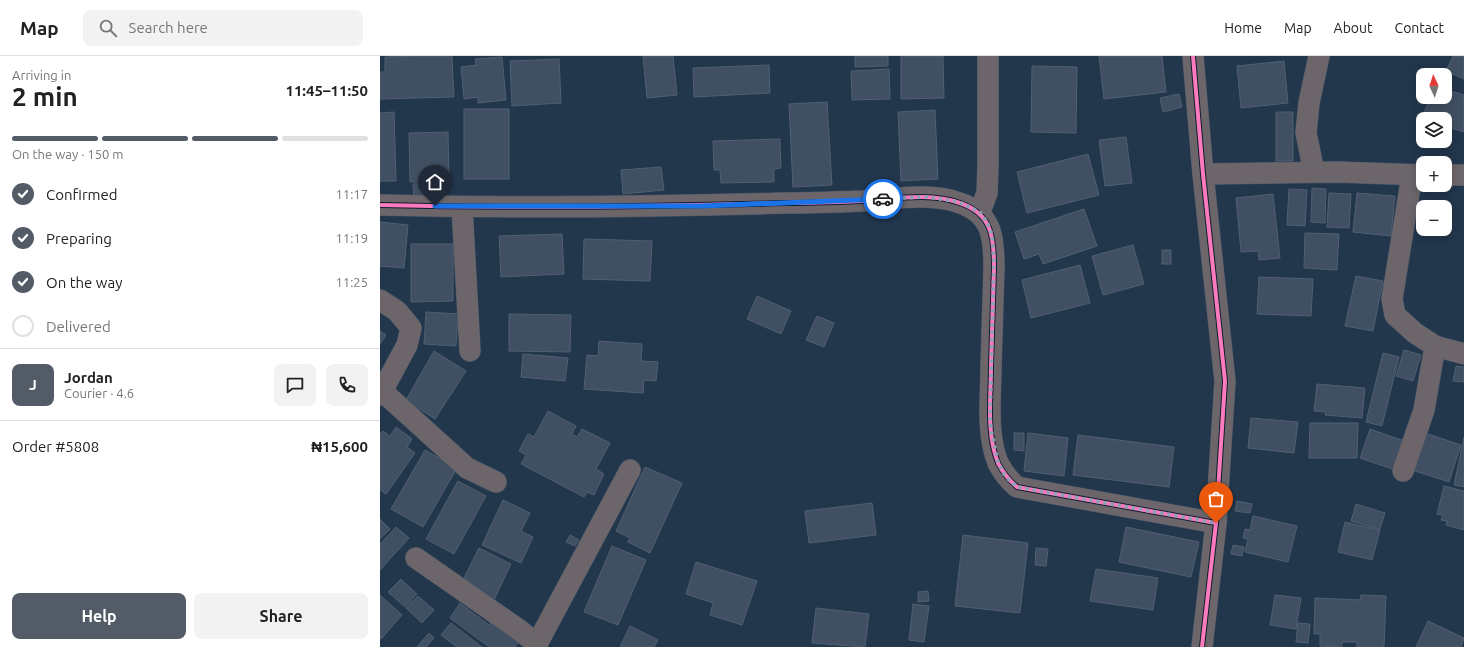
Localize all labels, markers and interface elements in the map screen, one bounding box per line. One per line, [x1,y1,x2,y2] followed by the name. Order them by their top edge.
[83,10,363,46] search box
[20,17,59,39] text: Map
[97,17,119,39] icon: search
[129,19,208,36] text: Search here
[1224,20,1262,36] text: Home
[1284,20,1312,36] text: Map
[1334,20,1373,36] text: About
[1395,20,1444,36] text: Contact
[12,68,71,82] text: Arriving in
[1416,68,1452,104] north arrow
[1416,68,1452,236] map controls
[12,82,78,111] text: 2 min
[285,82,368,99] text: 11:45–11:50
[1416,112,1452,148] button: layers
[12,147,124,161] text: On the way · 150 m
[1416,156,1452,192] button: +
[418,165,452,206] pin
[424,171,446,193] icon: home
[863,179,903,219] courier
[12,183,34,205] icon: check
[46,186,118,203] text: Confirmed
[335,187,368,201] text: 11:17
[872,188,894,210] icon: car
[1416,200,1452,236] button: −
[12,227,34,249] icon: check
[46,230,112,247] text: Preparing
[335,231,368,245] text: 11:19
[12,271,34,293] icon: check
[46,274,122,291] text: On the way
[335,275,368,289] text: 11:25
[46,318,111,335] text: Delivered
[274,364,316,406] button: chat
[326,364,368,406] button: phone
[64,369,113,386] text: Jordan
[29,376,37,393] text: J
[64,386,134,400] text: Courier · 4.6
[12,438,99,455] text: Order #5808
[311,438,368,455] text: ₦15,600
[1199,482,1233,523] pin
[1205,488,1227,510] icon: bag
[12,593,186,639] button: Help
[194,593,368,639] button: Share

